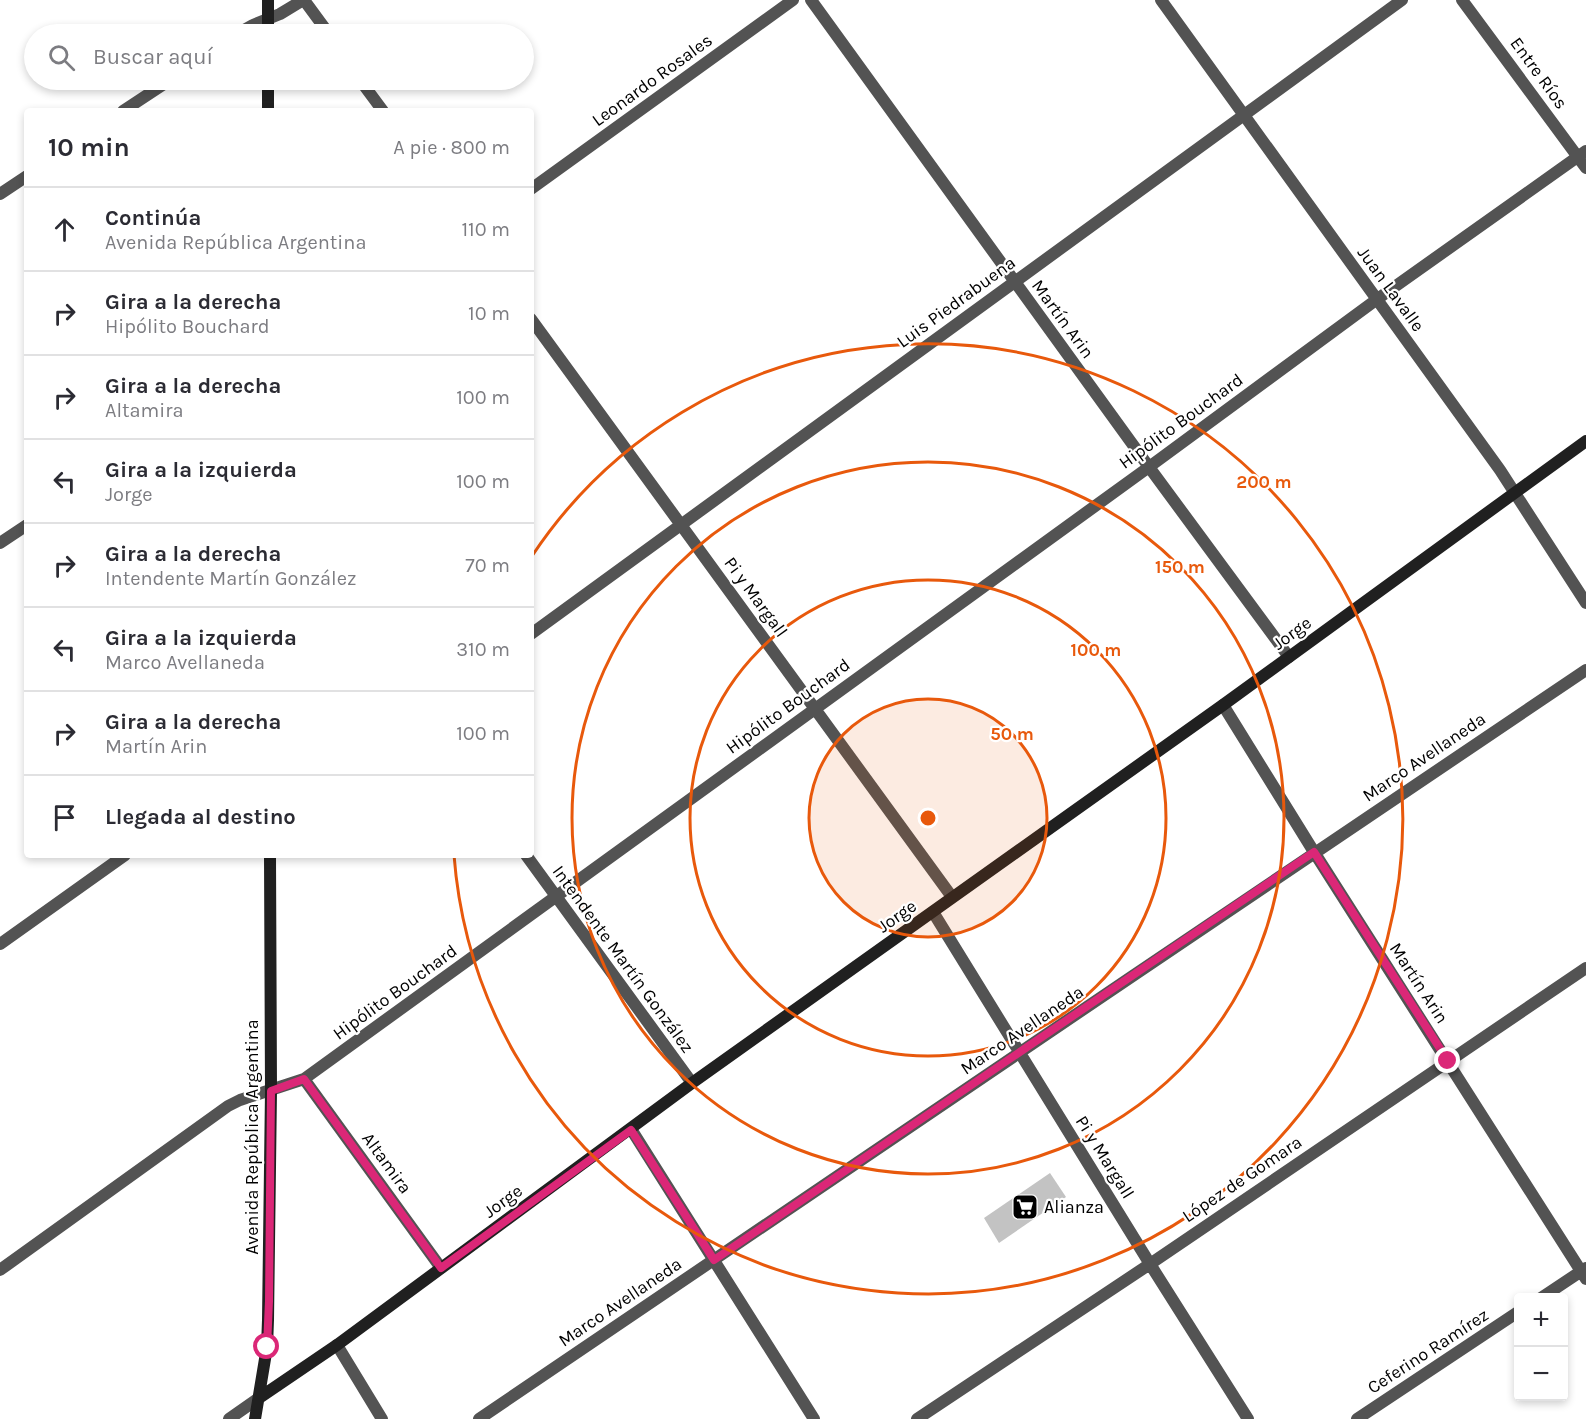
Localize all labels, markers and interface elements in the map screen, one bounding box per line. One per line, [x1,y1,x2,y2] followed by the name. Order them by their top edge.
[24,24,534,90] search box
[587,29,717,131] street label: Leonardo Rosales
[1506,33,1572,113] street label: Entre Ríos
[45,41,78,74] icon: search
[93,44,213,70] text: Buscar aquí
[48,132,130,163] text: 10 min
[393,136,510,159] text: A pie · 800 m
[105,205,201,231] text: Continúa
[48,213,81,246] icon: ahead
[461,218,510,241] text: 110 m
[105,231,366,254] text: Avenida República Argentina
[1353,242,1429,336] street label: Juan Lavalle
[892,251,1020,353] street label: Luis Piedrabuena
[1027,275,1099,363] street label: Martín Arin
[105,289,281,315] text: Gira a la derecha
[48,297,81,330] icon: right
[468,302,510,325] text: 10 m
[105,315,270,338] text: Hipólito Bouchard
[1115,369,1247,473] street label: Hipólito Bouchard
[105,373,281,399] text: Gira a la derecha
[48,381,81,414] icon: right
[456,386,510,409] text: 100 m
[105,399,184,422] text: Altamira
[105,457,297,483] text: Gira a la izquierda
[48,465,81,498] icon: left
[456,470,510,493] text: 100 m
[1236,471,1292,493] text: 200 m
[105,483,152,506] text: Jorge
[105,541,281,567] text: Gira a la derecha
[48,549,81,582] icon: right
[720,553,792,641] street label: Pi y Margall
[465,554,510,577] text: 70 m
[1155,556,1205,578] text: 150 m
[105,567,356,590] text: Intendente Martín González
[1268,612,1316,654] street label: Jorge
[105,625,297,651] text: Gira a la izquierda
[48,633,81,666] icon: left
[456,638,510,661] text: 310 m
[1071,639,1121,661] text: 100 m
[105,651,265,674] text: Marco Avellaneda
[722,654,854,758] street label: Hipólito Bouchard
[1358,708,1490,806] street label: Marco Avellaneda
[105,709,281,735] text: Gira a la derecha
[48,717,81,750] icon: right
[456,722,510,745] text: 100 m
[990,723,1034,745] text: 50 m
[105,735,207,758] text: Martín Arin
[48,801,81,834] icon: arrive
[105,804,296,830] text: Llegada al destino
[918,808,938,828] centre of rings
[548,861,698,1057] street label: Intendente Martín González
[873,895,921,937] street label: Jorge
[1385,938,1453,1028] street label: Martín Arin
[329,940,461,1044] street label: Hipólito Bouchard
[956,981,1088,1079] street label: Marco Avellaneda
[241,1019,263,1255] street label: Avenida República Argentina
[1434,1047,1460,1073] route end
[1071,1111,1139,1203] street label: Pi y Margall
[357,1128,417,1198] street label: Altamira
[1178,1131,1306,1227] street label: López de Gomara
[479,1180,527,1222] street label: Jorge
[1010,1192,1040,1222] supermarket icon: Alianza
[1044,1196,1104,1218] place label: Alianza
[554,1253,686,1351] street label: Marco Avellaneda
[1514,1293,1568,1401] map controls
[1514,1293,1568,1347] button: +
[1363,1304,1493,1398] street label: Ceferino Ramírez
[253,1333,279,1359] route start
[1514,1347,1568,1401] button: −

